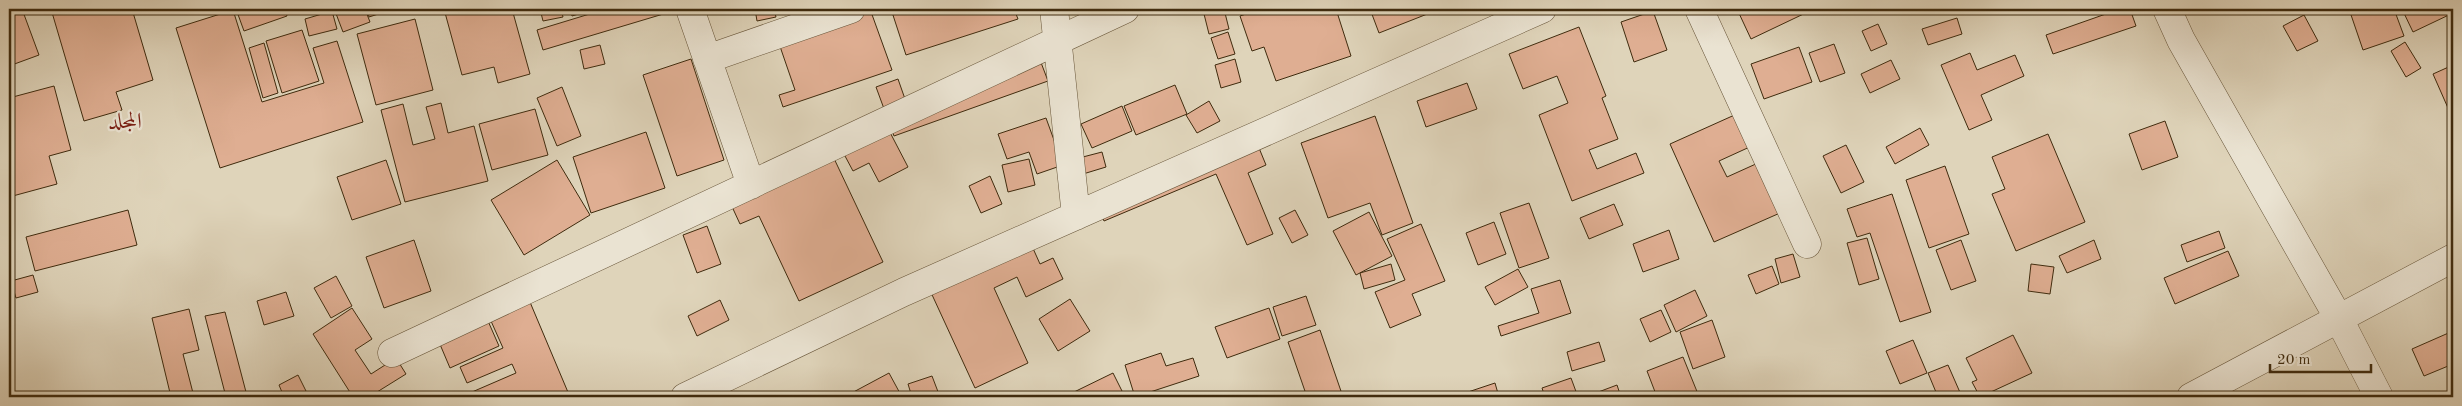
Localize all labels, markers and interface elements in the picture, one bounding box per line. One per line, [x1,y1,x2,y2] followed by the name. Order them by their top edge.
[108,111,142,133] district label: المجلد
[2270,341,2371,373] scale bar
[2277,353,2311,368] text: 20 m

